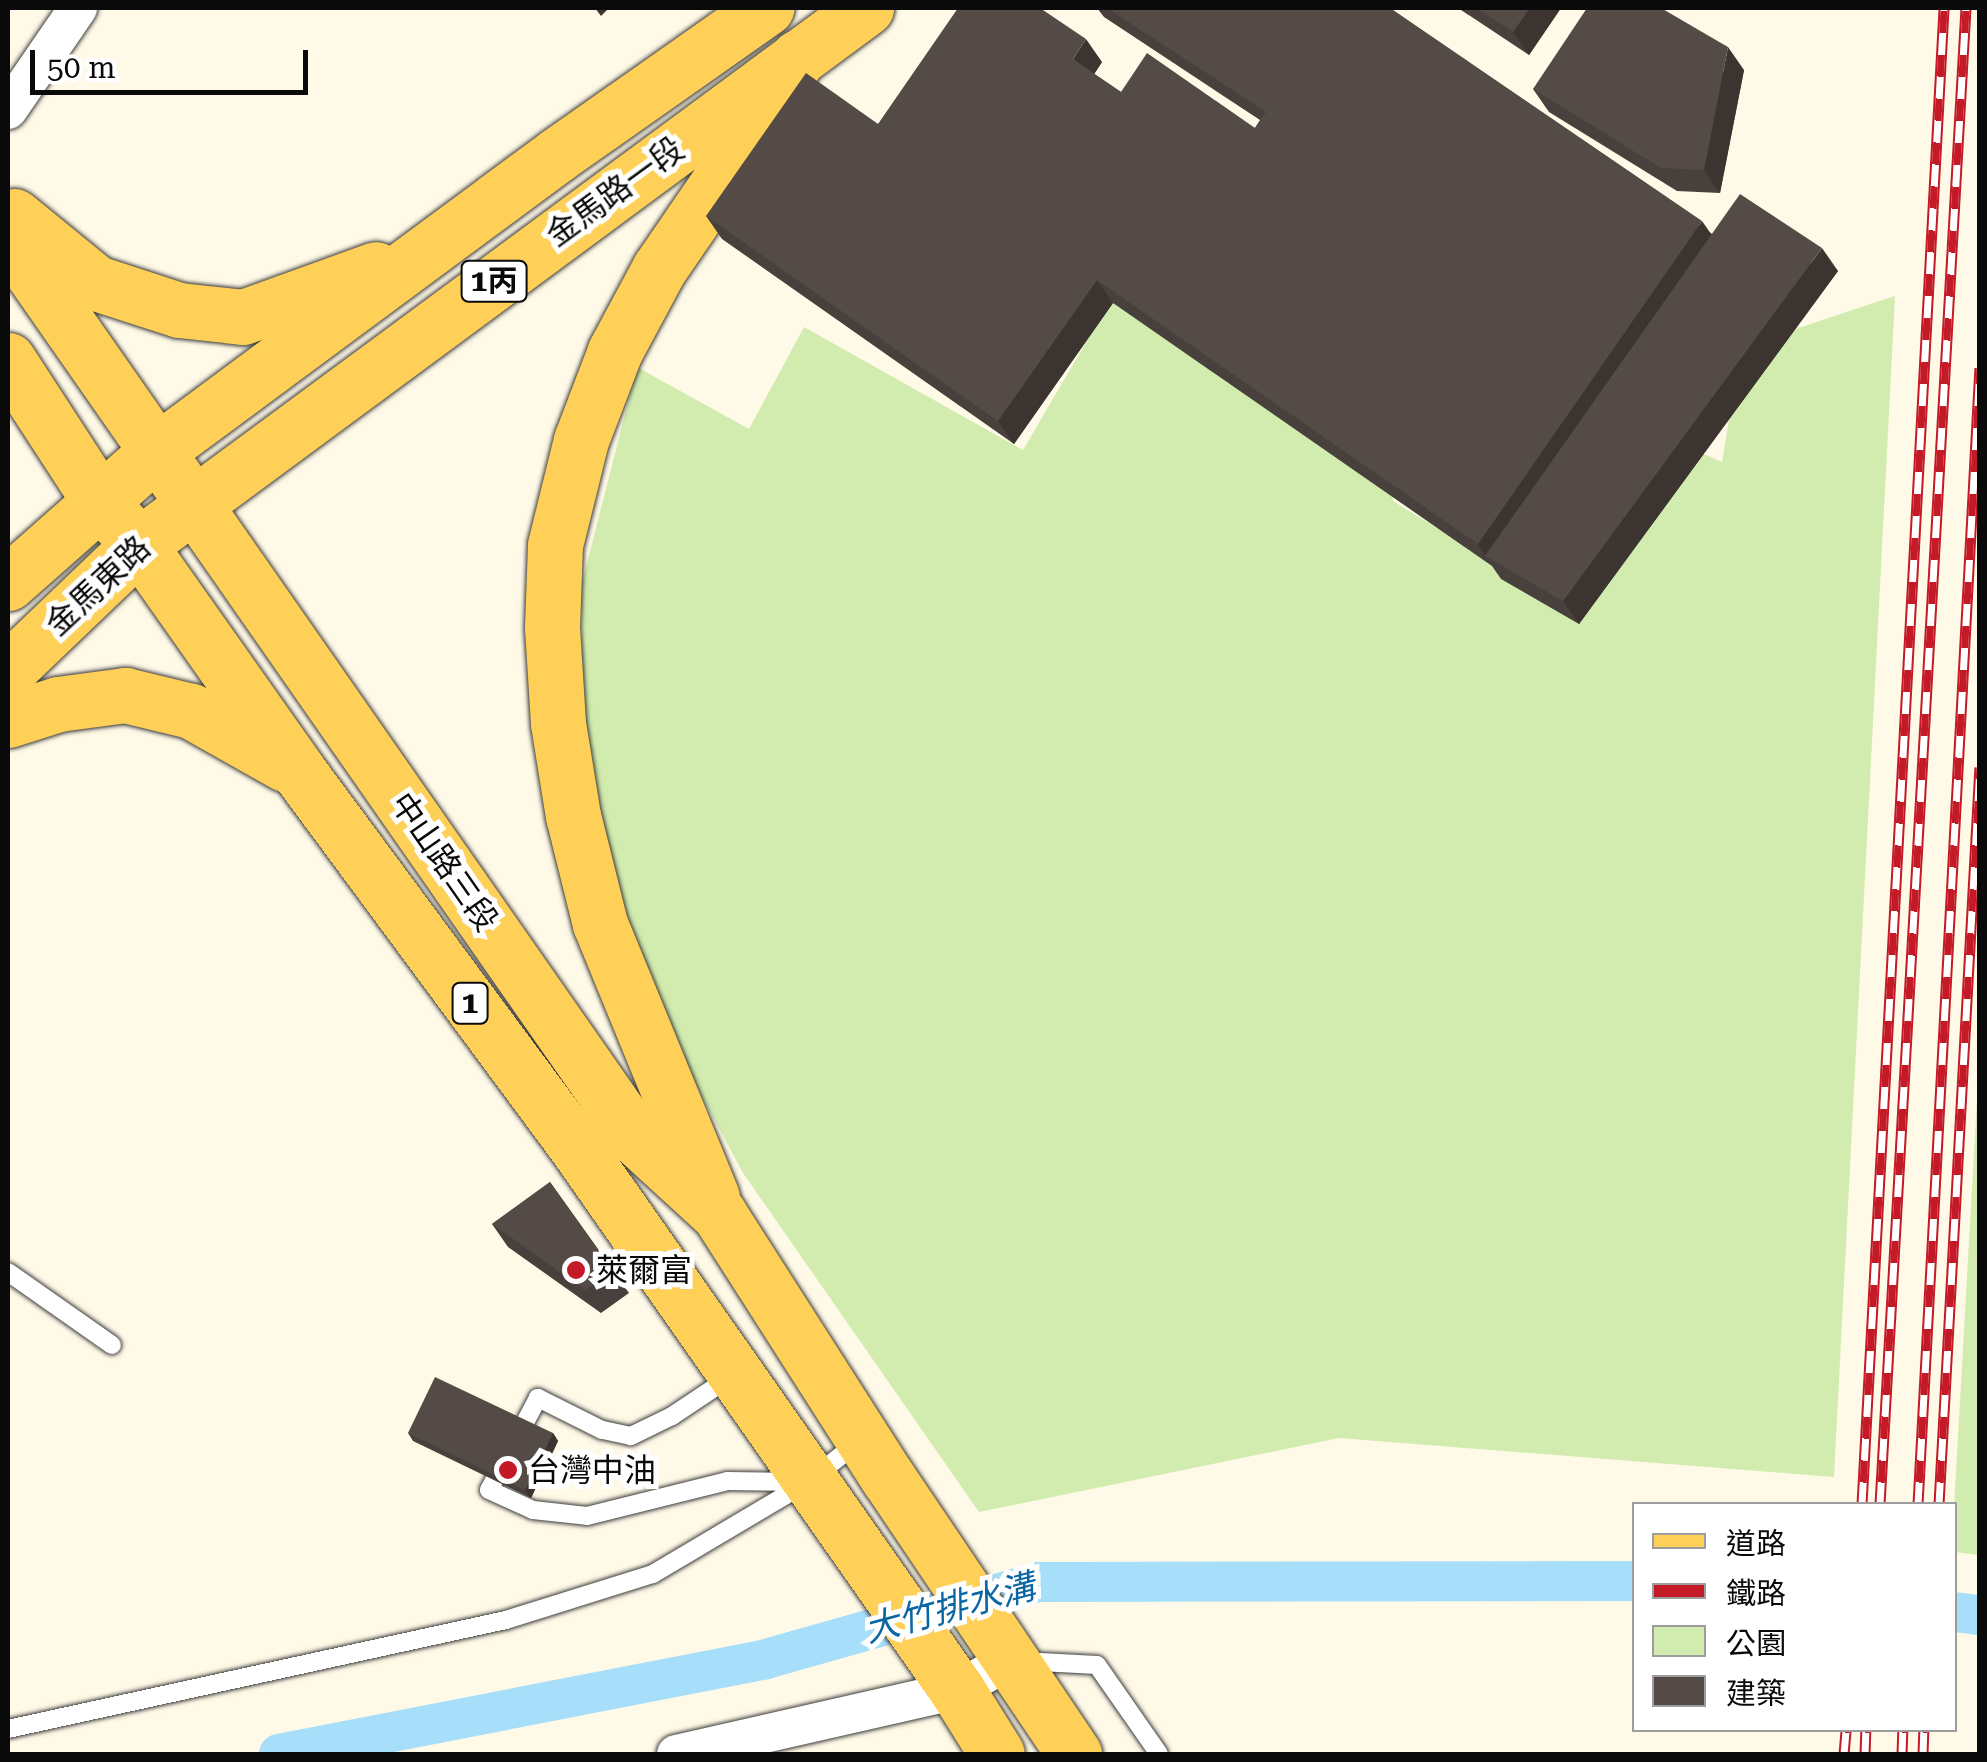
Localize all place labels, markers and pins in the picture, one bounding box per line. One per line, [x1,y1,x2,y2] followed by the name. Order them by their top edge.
[596,1251,692,1289] place label: 萊爾富
[565,1259,587,1281] marker: 萊爾富
[528,1451,656,1489] place label: 台灣中油
[497,1459,519,1481] marker: 台灣中油

